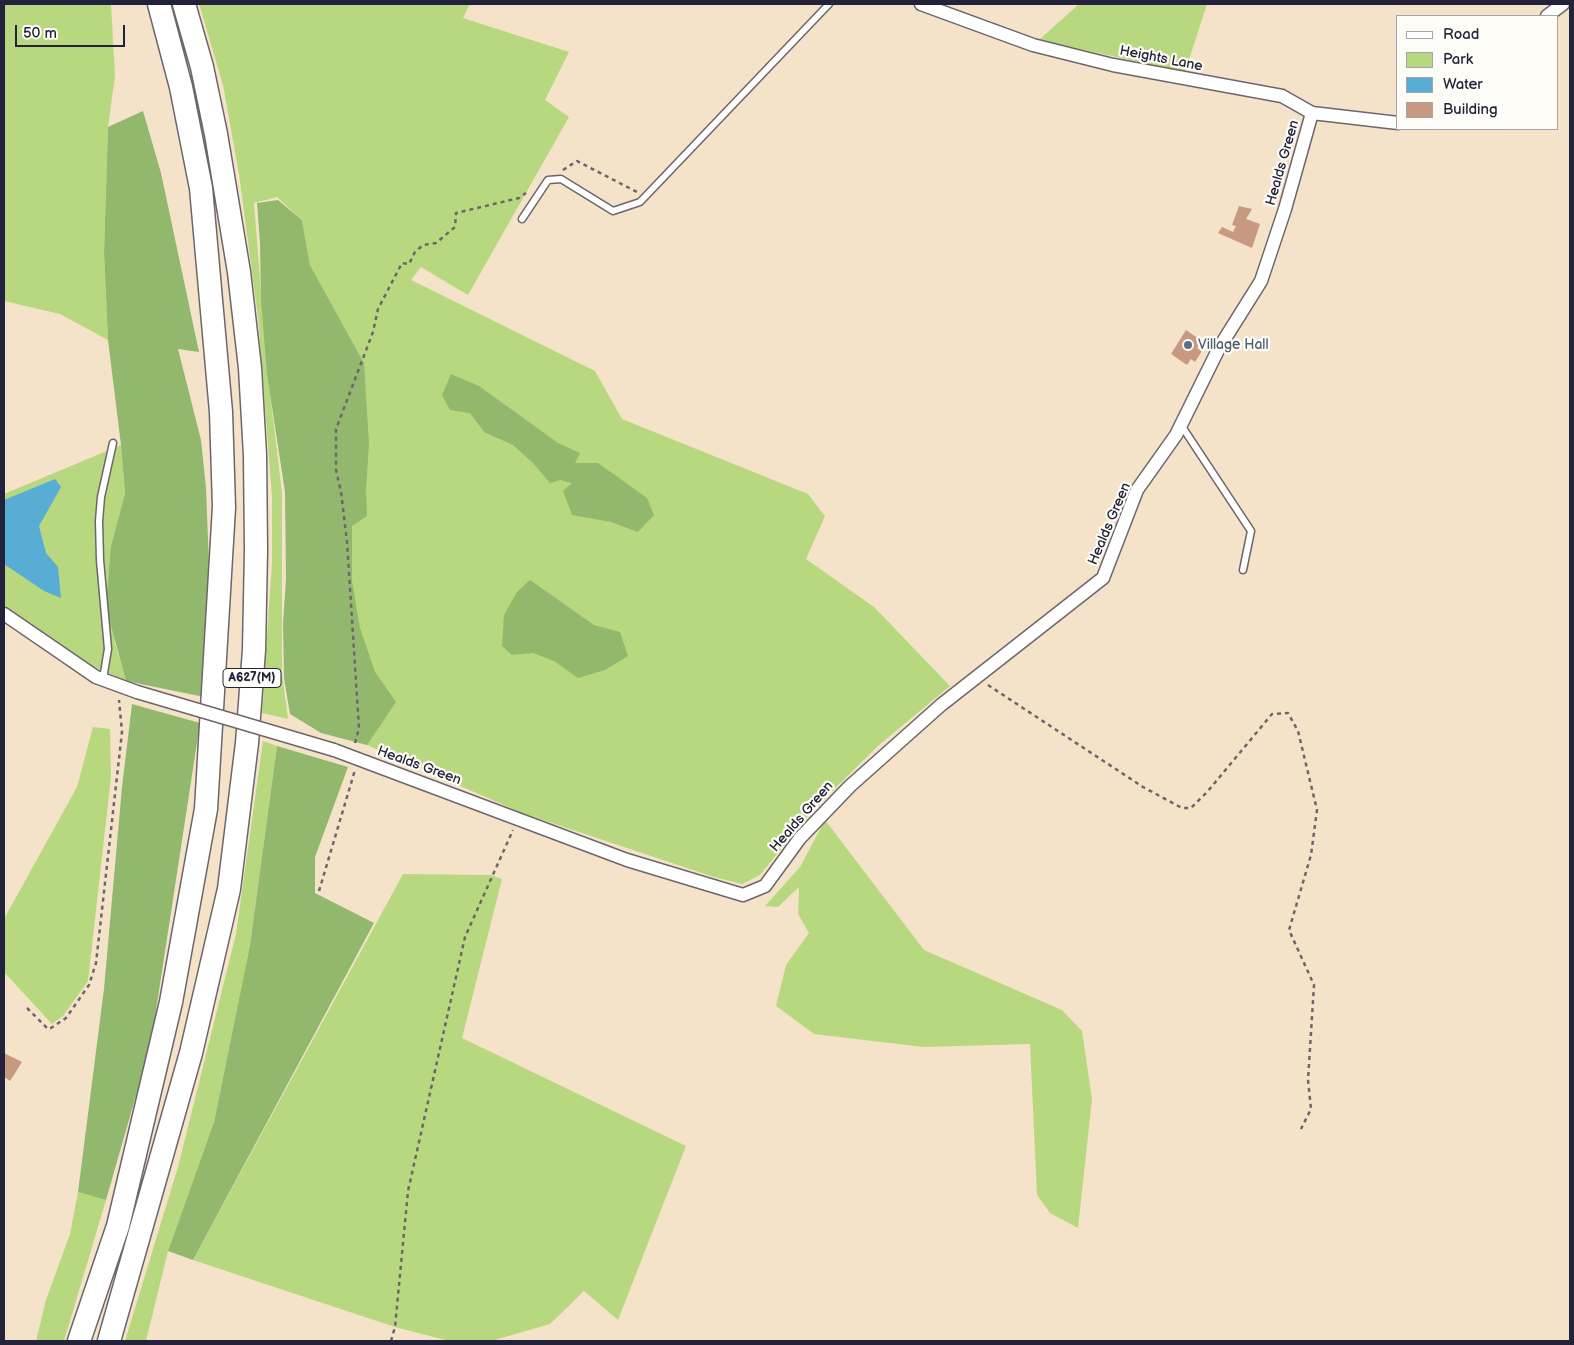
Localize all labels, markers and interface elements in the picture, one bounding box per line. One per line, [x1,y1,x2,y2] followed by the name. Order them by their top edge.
[18,15,128,47] scale bar
[1396,15,1559,130] legend
[23,24,57,43] text: 50 m
[1443,25,1479,44] text: Road
[1118,43,1204,75] street label: Heights Lane
[1443,50,1473,69] text: Park
[1443,75,1483,94] text: Water
[1443,100,1498,119] text: Building
[1263,118,1303,208] street label: Healds Green
[1198,337,1269,353] place label: Village Hall
[1182,339,1194,351] marker: Village Hall
[1085,480,1135,568] street label: Healds Green
[223,668,281,688] road number: A627(M)
[375,743,463,789] street label: Healds Green
[767,778,837,856] street label: Healds Green

